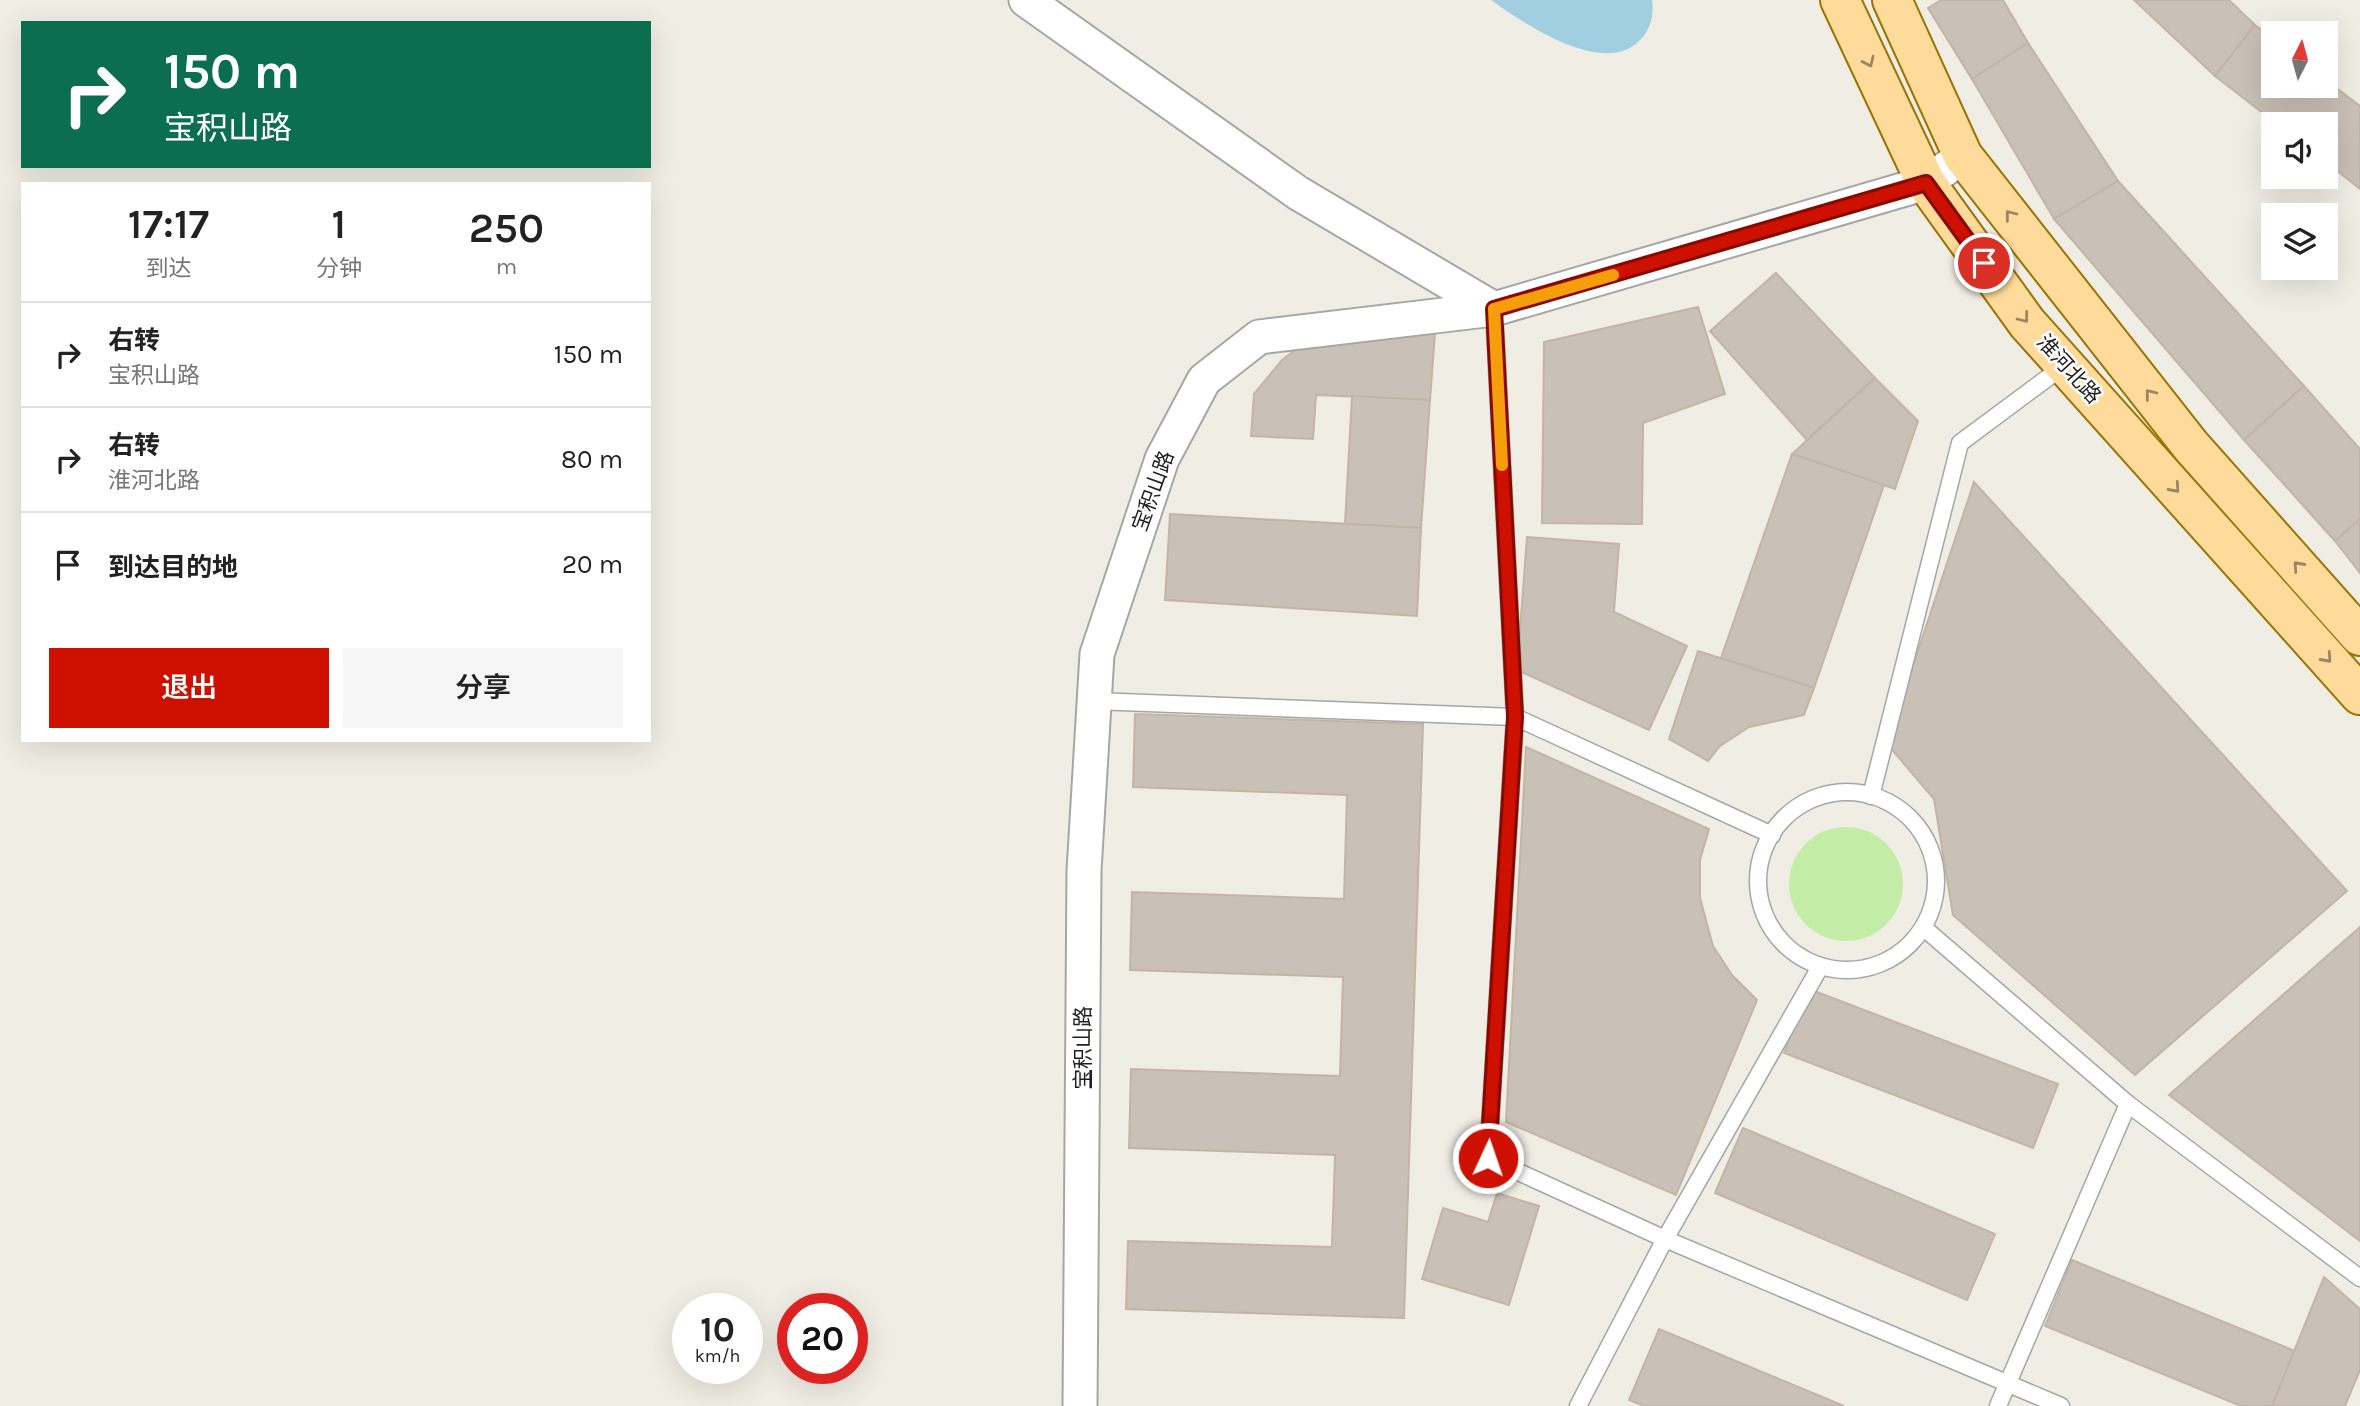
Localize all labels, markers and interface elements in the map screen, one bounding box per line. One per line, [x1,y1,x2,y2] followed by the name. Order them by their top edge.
[2261,21,2338,98] north arrow
[2261,21,2338,280] map controls
[164,43,300,100] text: 150 m
[49,49,140,140] icon: right
[1861,55,1875,67] one-way arrow
[164,110,292,147] text: 宝积山路
[2261,112,2338,189] button: sound
[128,199,209,249] text: 17:17
[332,199,346,249] text: 1
[469,203,544,253] text: 250
[2261,203,2338,280] button: layers
[2005,210,2018,223] one-way arrow
[1954,233,2014,293] pin
[1965,244,2003,282] icon: arrive
[496,253,517,280] text: m
[145,255,191,282] text: 到达
[316,255,362,282] text: 分钟
[2016,310,2029,323] one-way arrow
[108,325,160,356] text: 右转
[2032,330,2106,408] street label: 淮河北路
[49,336,87,374] icon: right
[554,339,623,370] text: 150 m
[108,362,200,389] text: 宝积山路
[2145,389,2158,402] one-way arrow
[108,430,160,461] text: 右转
[49,441,87,479] icon: right
[561,444,623,475] text: 80 m
[1127,447,1179,535] street label: 宝积山路
[108,467,200,494] text: 淮河北路
[2167,480,2179,493] one-way arrow
[49,546,87,584] icon: arrive
[562,549,623,580] text: 20 m
[108,552,238,583] text: 到达目的地
[2294,562,2306,575] one-way arrow
[49,648,329,728] button: 退出
[343,648,623,728] button: 分享
[2319,650,2331,663] one-way arrow
[1071,1006,1095,1090] street label: 宝积山路
[1451,1121,1525,1195] position arrow
[777,1293,868,1384] speed limit sign: 20
[700,1309,735,1350] text: 10
[695,1345,740,1367] text: km/h

